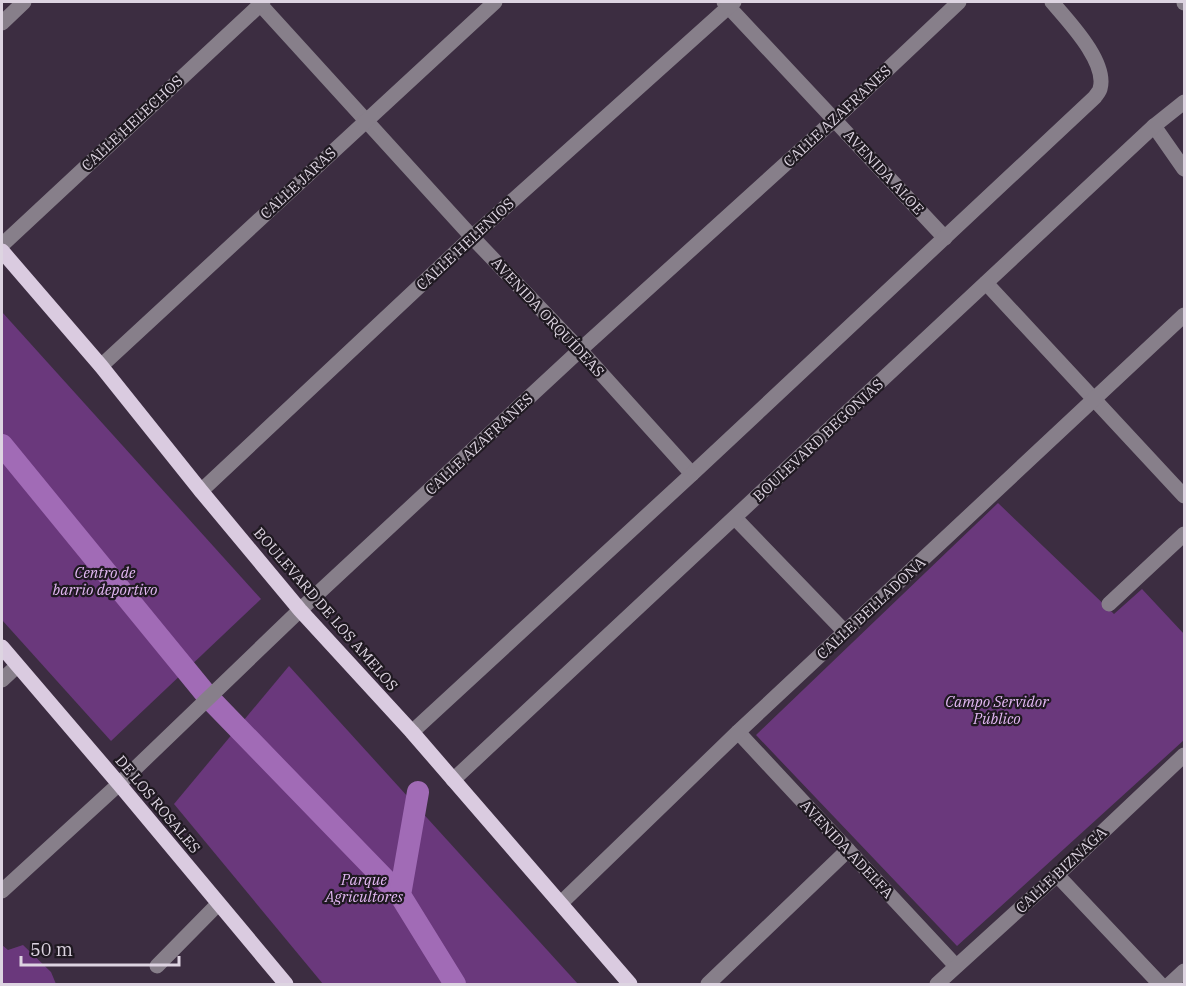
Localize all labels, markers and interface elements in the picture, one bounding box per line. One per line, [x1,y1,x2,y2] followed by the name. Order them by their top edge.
[779,61,895,171] street label: CALLE AZAFRANES
[77,71,187,175] street label: CALLE HELECHOS
[840,126,928,218] street label: AVENIDA ALOE
[256,143,340,223] street label: CALLE JARAS
[412,194,518,294] street label: CALLE HELENIOS
[488,253,608,381] street label: AVENIDA ORQUÍDEAS
[749,375,887,505] street label: BOULEVARD BEGONIAS
[421,389,537,499] street label: CALLE AZAFRANES
[250,523,402,695] street label: BOULEVARD DE LOS AMELOS
[813,552,930,663] street label: CALLE BELLADONA
[53,563,157,599] park label: Centro de barrio deportivo
[945,692,1049,728] park label: Campo Servidor Público
[111,751,205,857] street label: DE LOS ROSALES
[796,796,898,903] street label: AVENIDA ADELFA
[1011,822,1111,917] street label: CALLE BIZNAGA
[324,870,404,906] park label: Parque Agricultores
[21,929,178,967] scale bar
[30,938,73,961] text: 50 m

